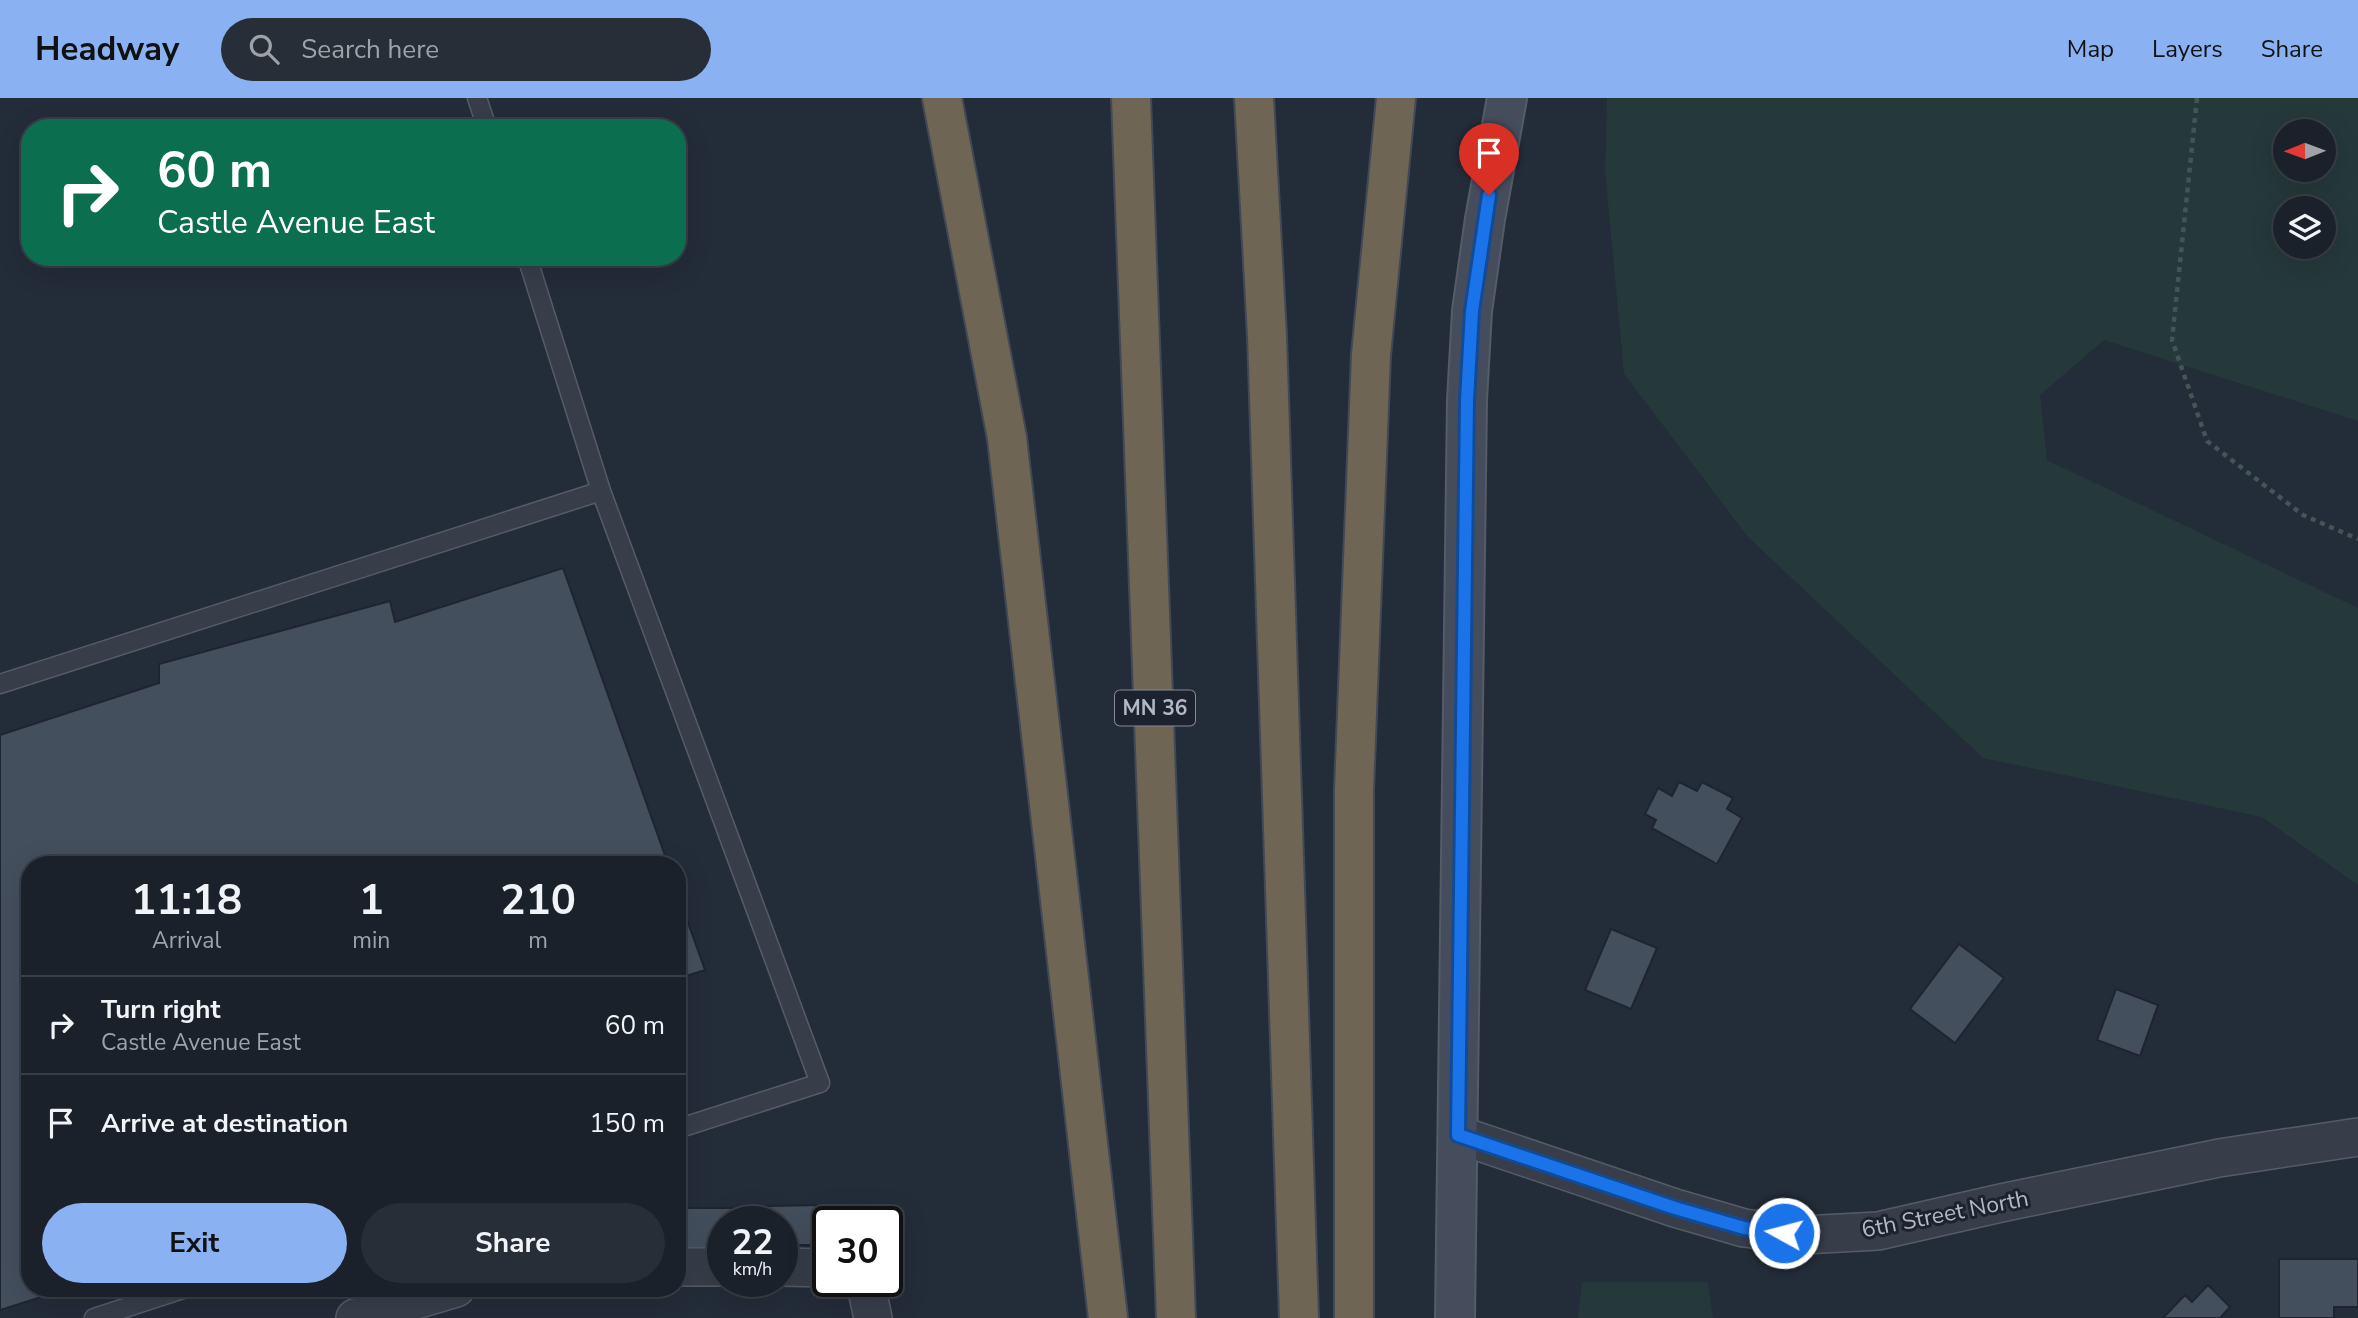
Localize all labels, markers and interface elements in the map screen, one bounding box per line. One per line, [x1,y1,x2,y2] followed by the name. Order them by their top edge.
[221,18,711,81] search box
[35,27,179,72] text: Headway
[245,30,283,68] icon: search
[301,32,439,67] text: Search here
[2067,33,2114,65] text: Map
[2152,33,2223,65] text: Layers
[2261,33,2323,65] text: Share
[2273,119,2336,182] north arrow
[2273,119,2336,259] map controls
[1459,123,1519,195] pin
[1470,134,1508,172] icon: arrive
[157,137,272,204] text: 60 m
[42,147,133,238] icon: right
[2273,196,2336,259] button: layers
[157,201,435,244] text: Castle Avenue East
[1115,690,1195,726] road number: MN 36
[131,872,242,929] text: 11:18
[359,872,384,929] text: 1
[500,872,576,929] text: 210
[152,925,221,956] text: Arrival
[352,925,390,956] text: min
[528,925,548,956] text: m
[101,992,220,1027] text: Turn right
[42,1006,80,1044] icon: right
[605,1008,665,1043] text: 60 m
[101,1027,301,1058] text: Castle Avenue East
[42,1104,80,1142] icon: arrive
[101,1106,348,1141] text: Arrive at destination
[589,1106,665,1141] text: 150 m
[1859,1183,2031,1245] street label: 6th Street North
[1747,1196,1821,1270] position arrow
[42,1203,347,1283] button: Exit
[361,1203,665,1283] button: Share
[812,1206,903,1297] speed limit sign: 30
[731,1219,774,1266] text: 22
[733,1257,772,1281] text: km/h

